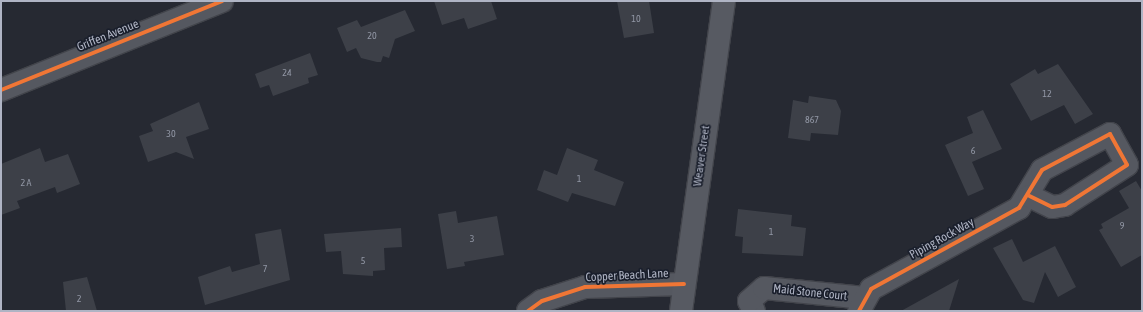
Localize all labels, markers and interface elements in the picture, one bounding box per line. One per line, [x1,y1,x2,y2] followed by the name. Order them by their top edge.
[631,13,641,25] house number: 10
[75,17,141,55] street label: Griffen Avenue
[367,30,377,42] house number: 20
[282,67,292,79] house number: 24
[1042,88,1052,100] house number: 12
[805,114,819,126] house number: 867
[691,125,713,187] street label: Weaver Street
[166,128,176,140] house number: 30
[971,145,975,157] house number: 6
[577,173,581,185] house number: 1
[21,177,31,189] house number: 2 A
[907,215,977,263] street label: Piping Rock Way
[1120,220,1124,232] house number: 9
[769,226,773,238] house number: 1
[470,233,474,245] house number: 3
[361,255,365,267] house number: 5
[263,263,267,275] house number: 7
[585,267,669,285] street label: Copper Beach Lane
[772,282,848,304] street label: Maid Stone Court
[77,293,81,305] house number: 2

